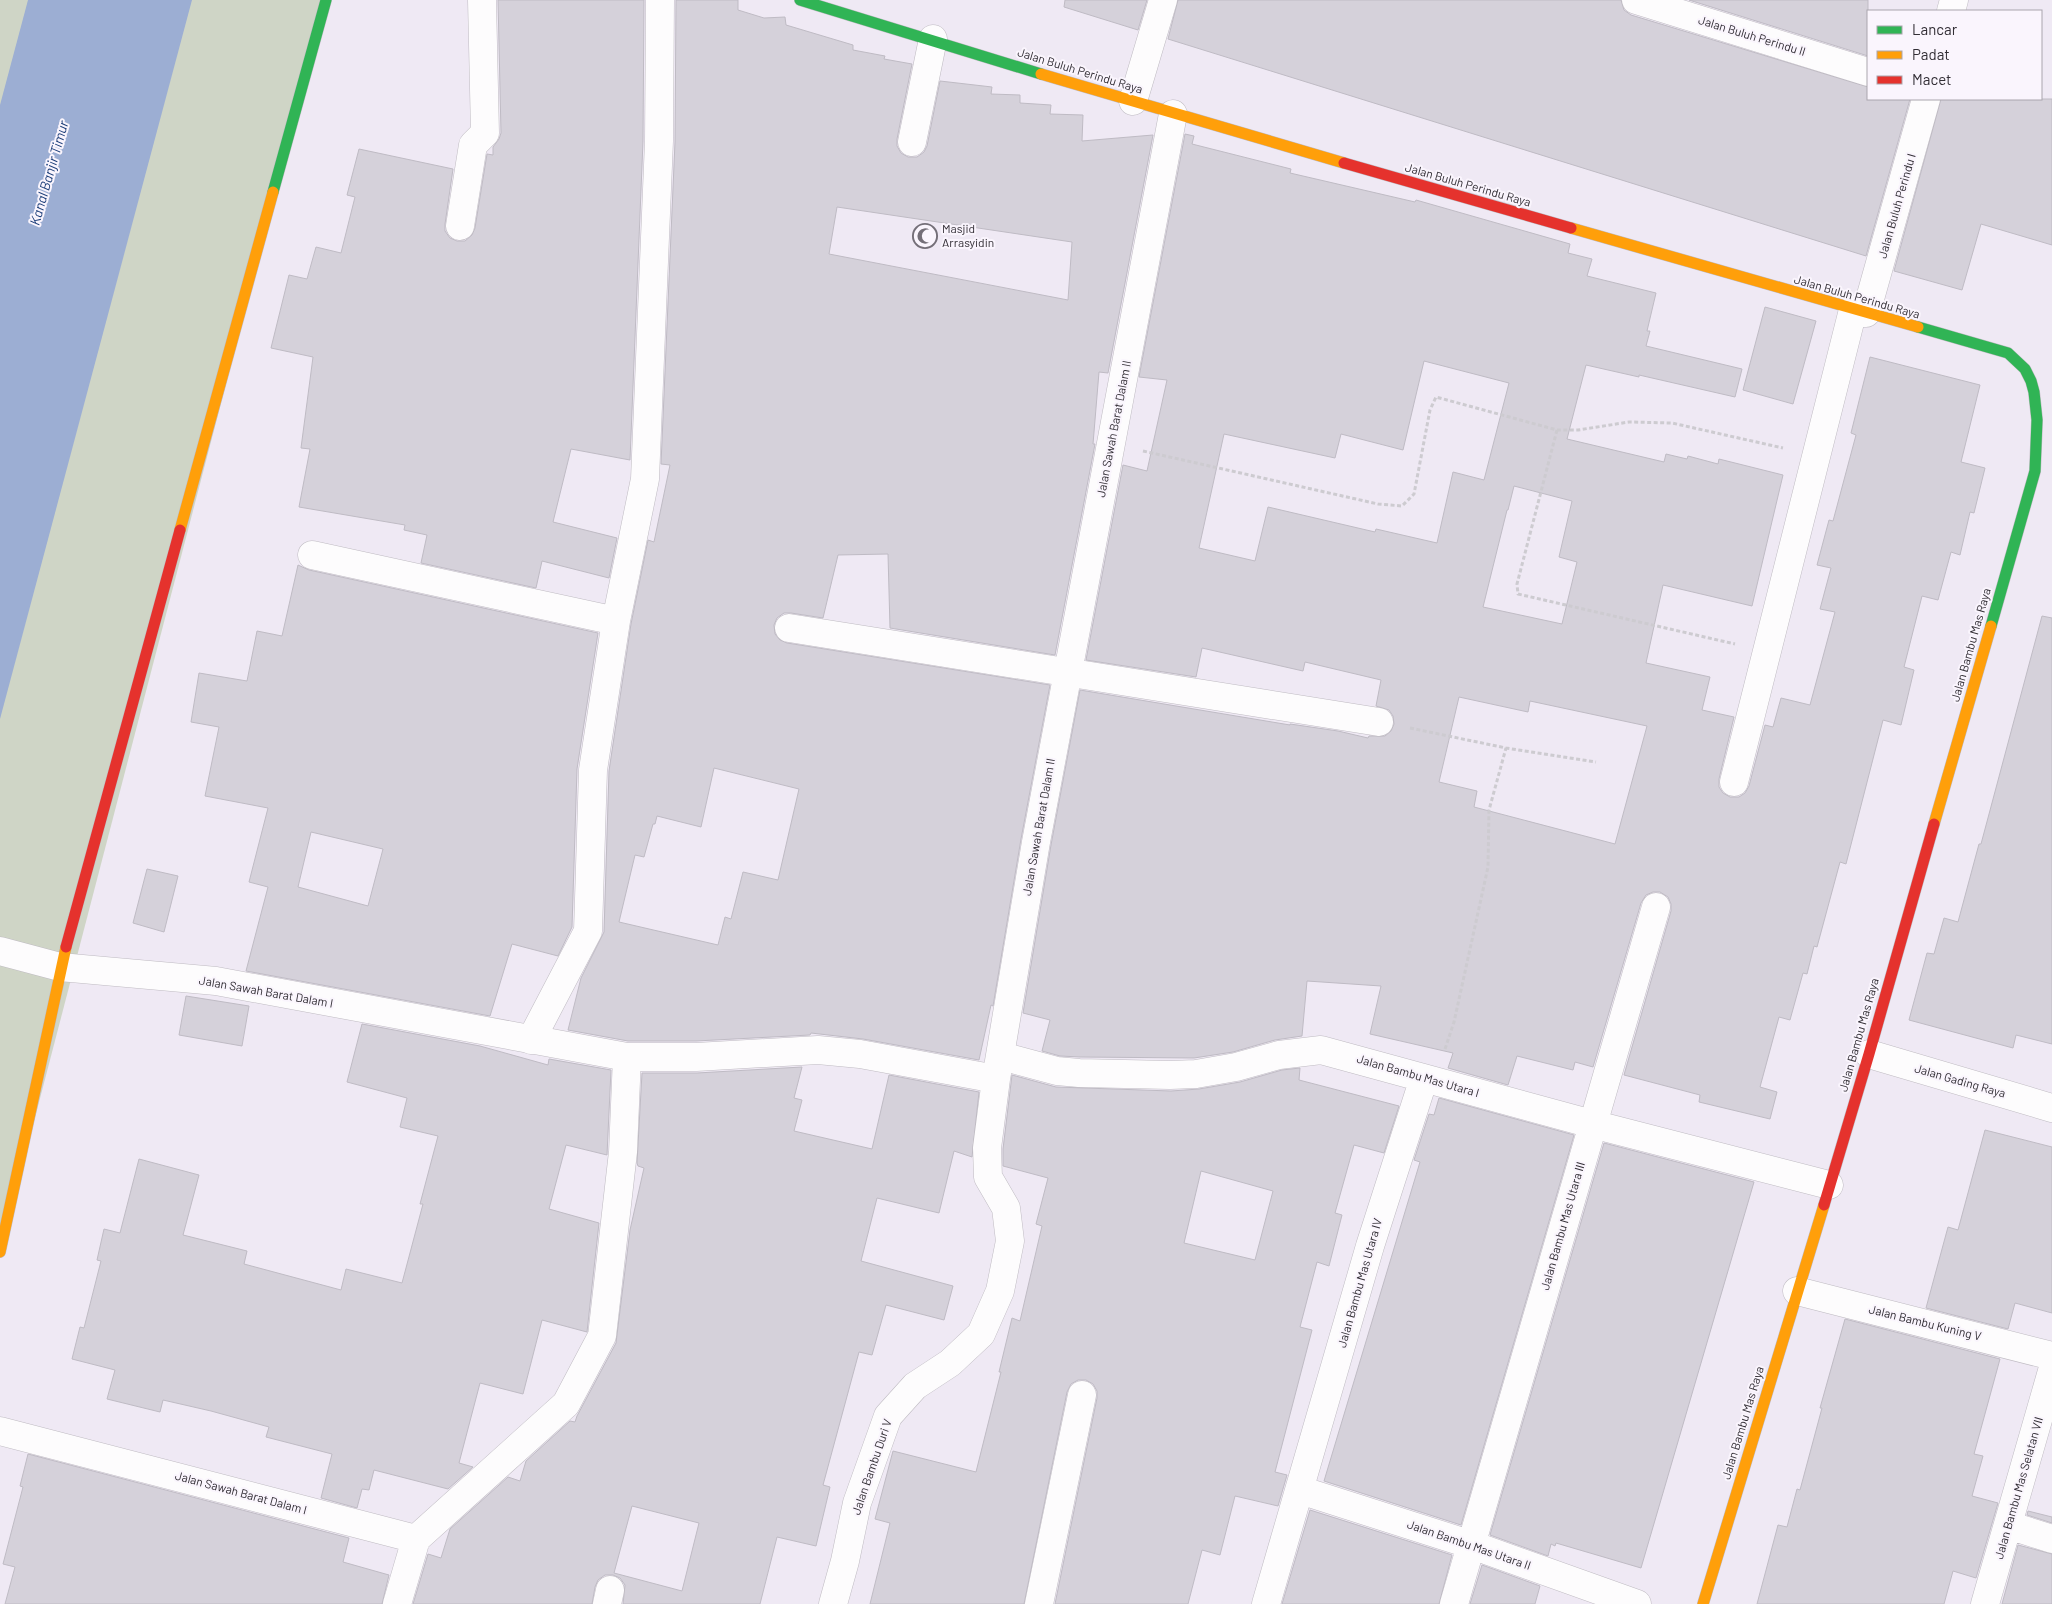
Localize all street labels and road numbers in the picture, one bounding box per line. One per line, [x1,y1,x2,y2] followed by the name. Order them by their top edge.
[1697,12,1808,58] street label: Jalan Buluh Perindu II
[1016,44,1145,96] street label: Jalan Buluh Perindu Raya
[1874,152,1918,260] street label: Jalan Buluh Perindu I
[1404,159,1533,209] street label: Jalan Buluh Perindu Raya
[1793,271,1922,321] street label: Jalan Buluh Perindu Raya
[1093,359,1133,498] street label: Jalan Sawah Barat Dalam II
[1947,586,1993,703] street label: Jalan Bambu Mas Raya
[1019,757,1057,897] street label: Jalan Sawah Barat Dalam II
[198,972,334,1010] street label: Jalan Sawah Barat Dalam I
[1835,976,1881,1093] street label: Jalan Bambu Mas Raya
[1355,1051,1481,1099] street label: Jalan Bambu Mas Utara I
[1913,1060,2007,1100] street label: Jalan Gading Raya
[1537,1160,1587,1292] street label: Jalan Bambu Mas Utara III
[1334,1216,1384,1349] street label: Jalan Bambu Mas Utara IV
[1868,1301,1983,1343] street label: Jalan Bambu Kuning V
[1718,1364,1766,1481] street label: Jalan Bambu Mas Raya
[1991,1415,2045,1561] street label: Jalan Bambu Mas Selatan VII
[848,1417,894,1516] street label: Jalan Bambu Duri V
[174,1468,309,1516] street label: Jalan Sawah Barat Dalam I
[1406,1516,1533,1572] street label: Jalan Bambu Mas Utara II

